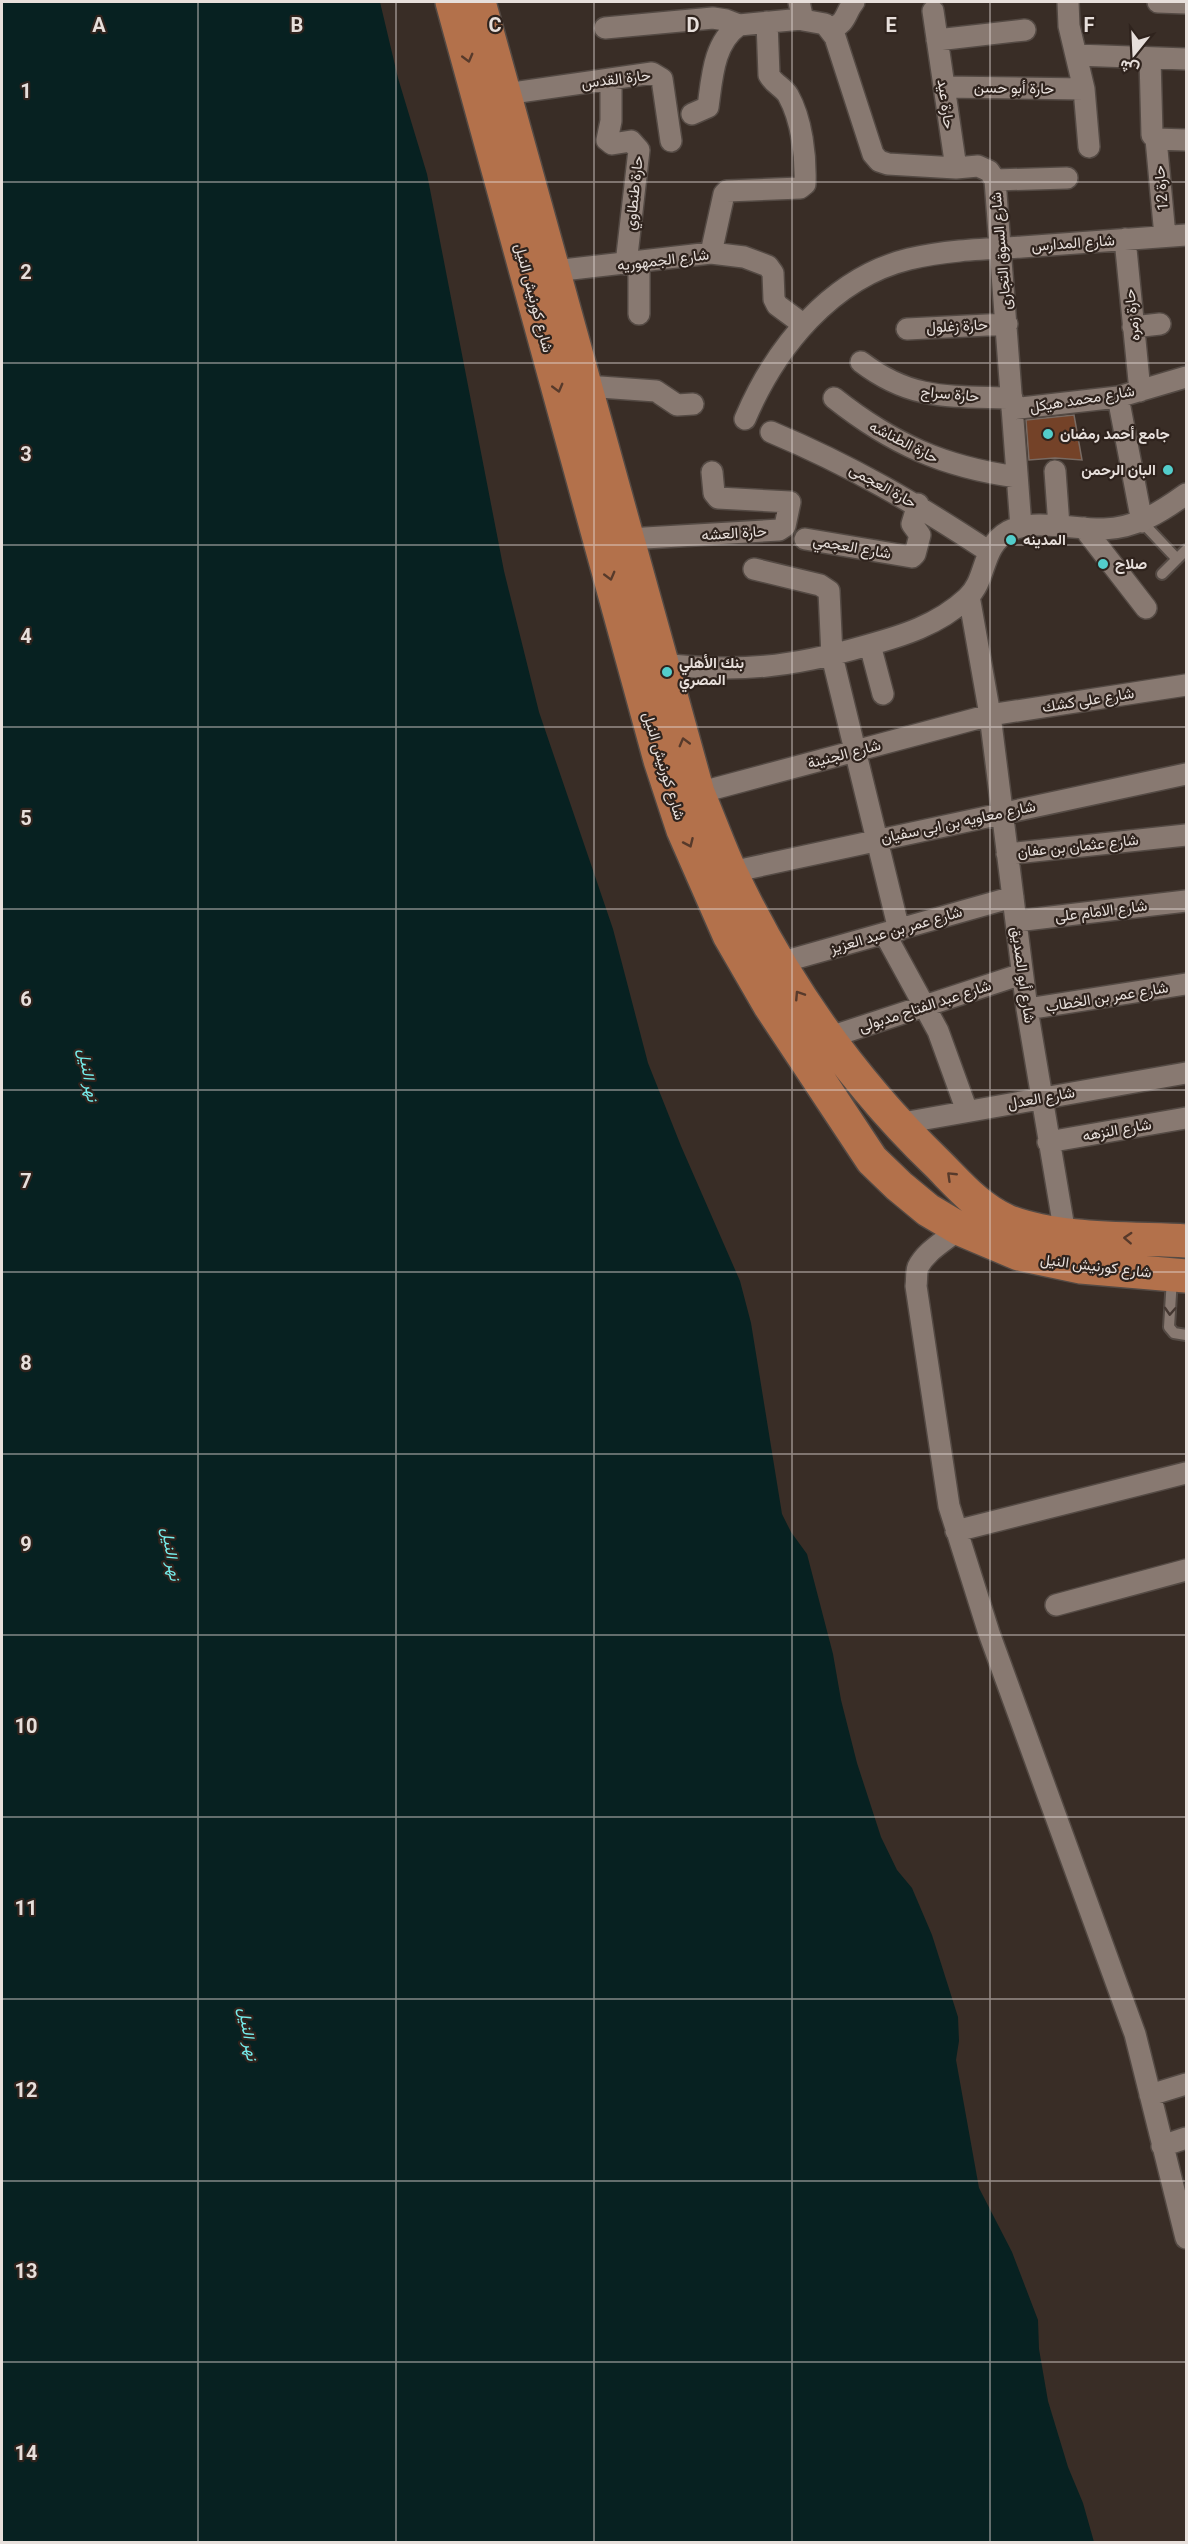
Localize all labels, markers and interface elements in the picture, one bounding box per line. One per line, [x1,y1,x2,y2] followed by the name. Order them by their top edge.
[92,13,106,37] text: A
[291,13,303,37] text: B
[488,13,502,37] text: C
[687,13,700,37] text: D
[885,13,897,37] text: E
[1084,13,1095,37] text: F
[1104,24,1164,84] north arrow
[461,52,473,63] one-way arrow
[1117,56,1142,80] text: ش
[580,66,652,93] street label: حارة القدس
[934,78,958,130] street label: حارة عيد
[974,78,1054,99] street label: حارة أبو حسن
[20,79,32,103] text: 1
[621,155,651,232] street label: حارة طنطاوي
[1150,165,1172,211] street label: حارة 12
[987,191,1017,311] street label: شارع السوق التجارى
[1031,231,1116,257] street label: شارع المدارس
[509,241,557,355] street label: شارع كورنيش النيل
[616,245,710,277] street label: شارع الجمهوريه
[20,260,32,284] text: 2
[1120,288,1144,342] street label: حارة زمره
[926,315,988,337] street label: حارة زغلول
[551,382,563,393] one-way arrow
[920,382,980,408] street label: حارة سراج
[1028,382,1136,418] street label: شارع محمد هيكل
[866,417,942,467] street label: حارة الطناشه
[1060,425,1170,444] place label: جامع أحمد رمضان
[1041,427,1055,441] marker: جامع أحمد رمضان
[20,442,32,466] text: 3
[846,460,920,513] street label: حارة العجمى
[1081,461,1156,479] place label: البان الرحمن
[1161,463,1175,477] marker: البان الرحمن
[701,522,767,544] street label: حارة العشه
[811,531,893,567] street label: شارع العجمي
[1023,531,1066,549] place label: المدينه
[1004,533,1018,547] marker: المدينه
[1115,555,1148,574] place label: صلاح
[1096,557,1110,571] marker: صلاح
[602,571,615,581] one-way arrow
[20,624,32,648] text: 4
[679,654,744,693] place label: بنك الأهلي المصري
[660,665,674,679] marker: بنك الأهلي المصري
[1041,684,1136,718] street label: شارع على كشك
[637,710,689,823] street label: شارع كورنيش النيل
[805,736,883,774] street label: شارع الجنينة
[679,737,692,747] one-way arrow
[879,797,1038,849] street label: شارع معاويه بن ابى سفيان
[20,806,32,830] text: 5
[1016,831,1140,863] street label: شارع عثمان بن عفان
[682,837,694,848] one-way arrow
[1054,896,1149,928] street label: شارع الامام على
[827,902,965,960] street label: شارع عمر بن عبد العزيز
[1005,926,1039,1025] street label: شارع أبو الصديق
[856,976,994,1038] street label: شارع عبد الفتاح مدبولى
[1044,978,1170,1018] street label: شارع عمر بن الخطاب
[20,987,32,1011] text: 6
[795,991,807,1001] one-way arrow
[74,1047,103,1105] water label: نهر النيل
[1006,1083,1076,1115] street label: شارع العدل
[1081,1115,1153,1147] street label: شارع النزهه
[20,1169,32,1193] text: 7
[947,1173,958,1184] one-way arrow
[1124,1231,1133,1244] one-way arrow
[1039,1250,1153,1284] street label: شارع كورنيش النيل
[1164,1307,1177,1316] one-way arrow
[20,1351,32,1375] text: 8
[157,1526,185,1584] water label: نهر النيل
[20,1532,32,1556] text: 9
[15,1714,37,1738] text: 10
[15,1896,37,1920] text: 11
[234,2006,262,2064] water label: نهر النيل
[15,2078,37,2102] text: 12
[15,2259,37,2283] text: 13
[15,2441,37,2465] text: 14

